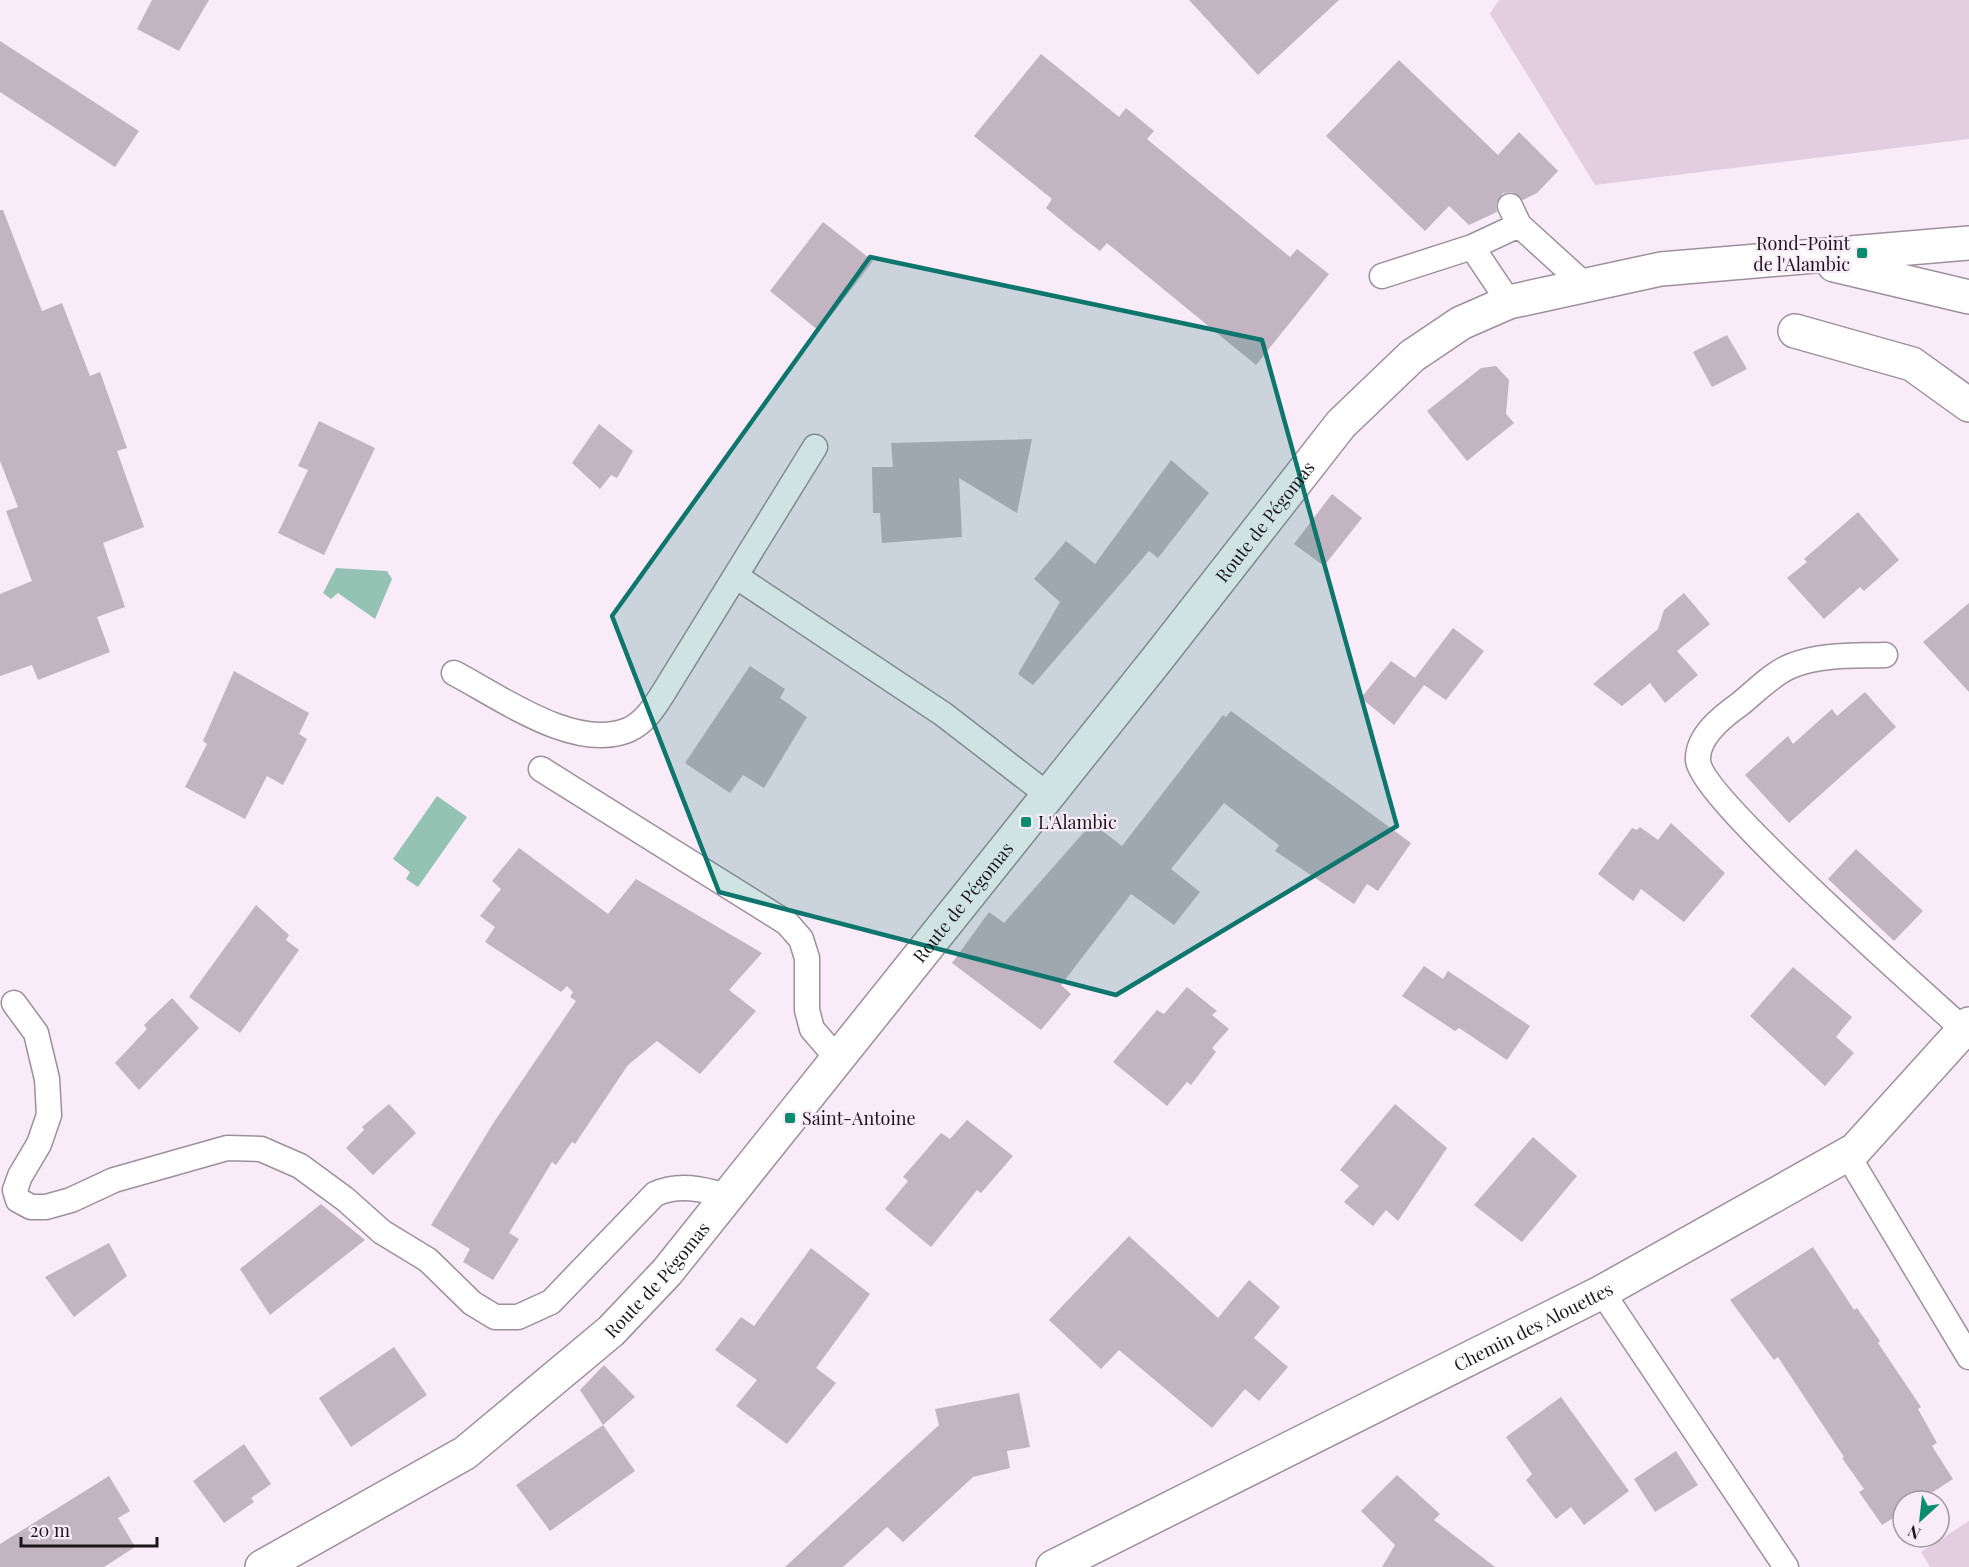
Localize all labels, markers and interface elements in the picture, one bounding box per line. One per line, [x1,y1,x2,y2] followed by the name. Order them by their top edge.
[1753,231,1851,276] place label: Rond-Point de l'Alambic
[1855,246,1869,260] marker: Rond-Point de l'Alambic
[1210,456,1320,587] street label: Route de Pégomas
[1038,810,1117,834] place label: L'Alambic
[1019,815,1033,829] marker: L'Alambic
[907,837,1018,967] street label: Route de Pégomas
[802,1106,916,1130] place label: Saint-Antoine
[783,1111,797,1125] marker: Saint-Antoine
[599,1217,715,1343] street label: Route de Pégomas
[1450,1276,1617,1376] street label: Chemin des Alouettes
[1891,1489,1951,1549] north arrow
[21,1510,158,1548] scale bar
[30,1518,70,1542] text: 20 m
[1904,1521,1924,1545] text: N

